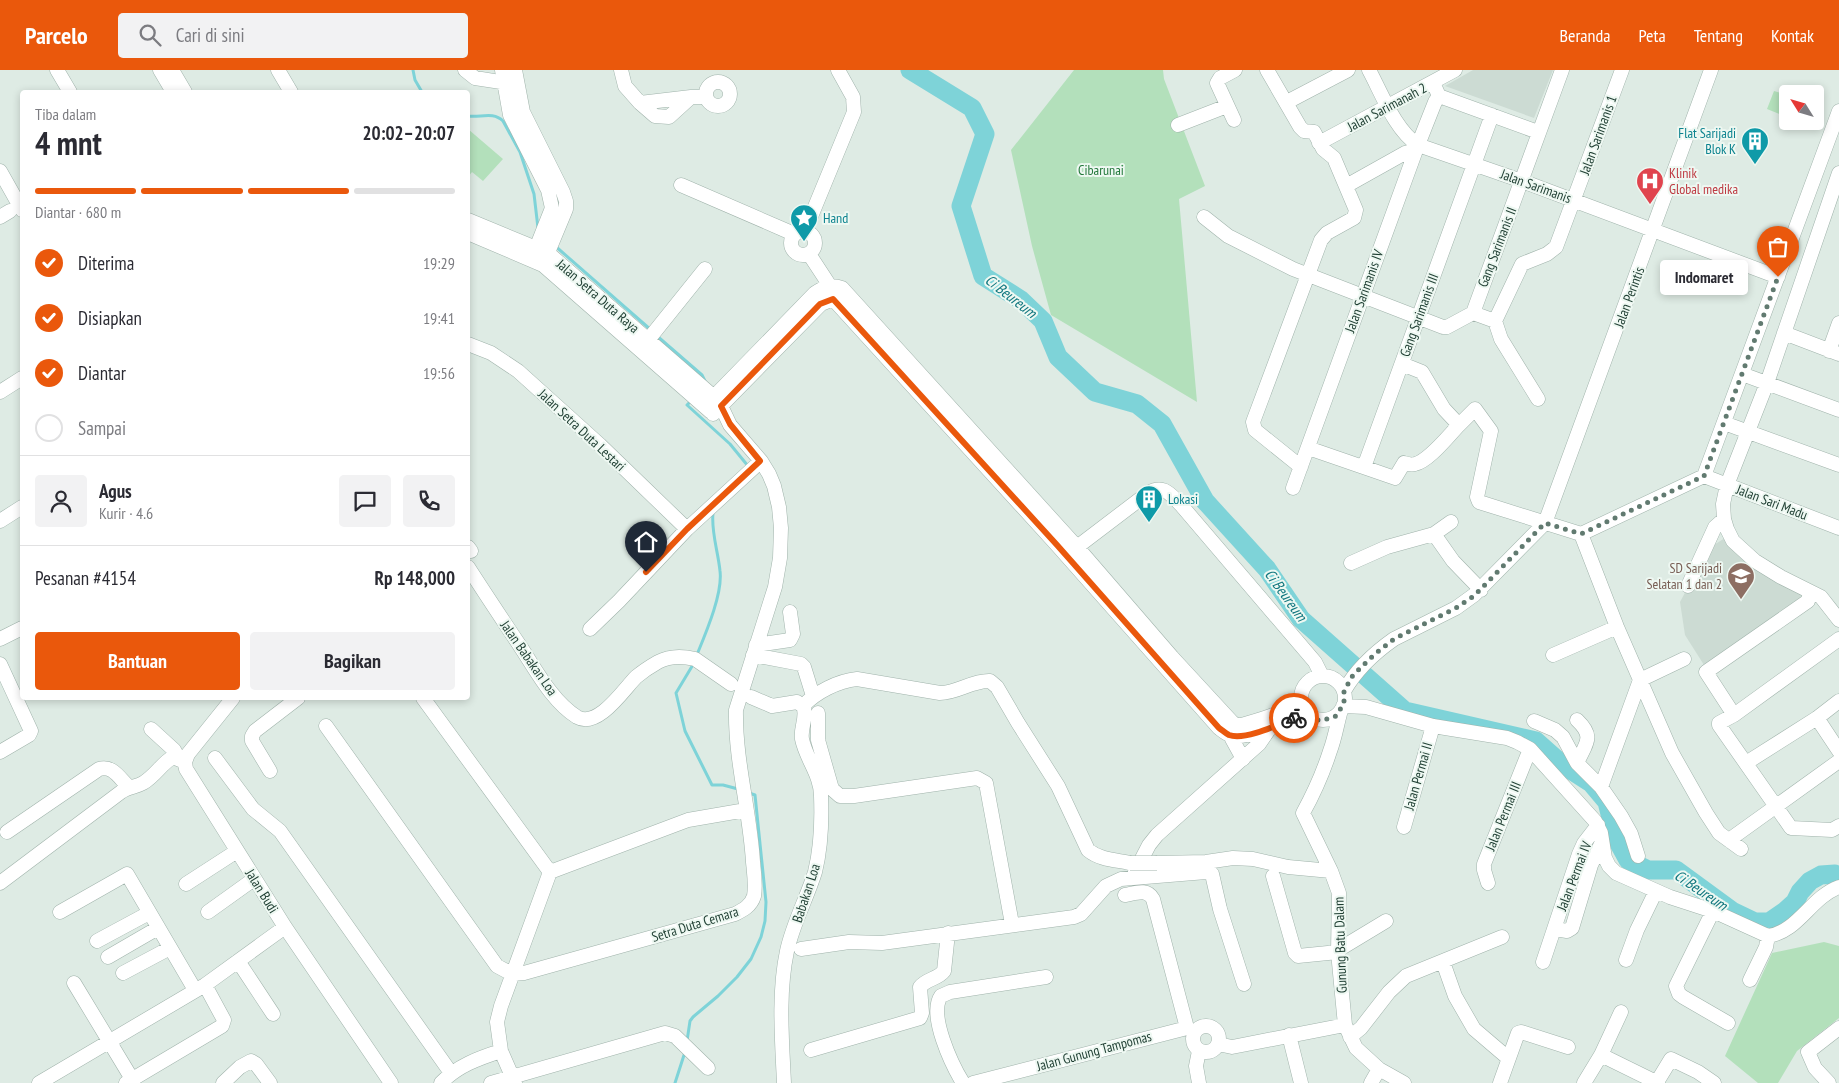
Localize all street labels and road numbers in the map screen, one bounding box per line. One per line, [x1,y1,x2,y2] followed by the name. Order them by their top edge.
[1343,79,1430,136] street label: Jalan Sarimanah 2
[1575,93,1621,178] street label: Jalan Sarimanis 1
[1497,165,1574,207] street label: Jalan Sarimanis
[1474,204,1520,290] street label: Gang Sarimanis II
[1340,247,1387,336] street label: Jalan Sarimanis IV
[552,254,643,337] street label: Jalan Setra Duta Raya
[1609,264,1648,331] street label: Jalan Perintis
[1396,271,1442,359] street label: Gang Sarimanis III
[534,384,629,475] street label: Jalan Setra Duta Lestari
[1733,480,1810,524] street label: Jalan Sari Madu
[496,616,562,699] street label: Jalan Babakan Loa
[1399,740,1436,813] street label: Jalan Permai II
[1481,779,1525,854] street label: Jalan Permai III
[1552,838,1596,914] street label: Jalan Permai IV
[788,861,824,925] street label: Babakan Loa
[241,865,283,916] street label: Jalan Budi
[1329,897,1351,993] street label: Gunung Batu Dalam
[649,902,741,946] street label: Setra Duta Cemara
[1034,1027,1154,1075] street label: Jalan Gunung Tampomas

